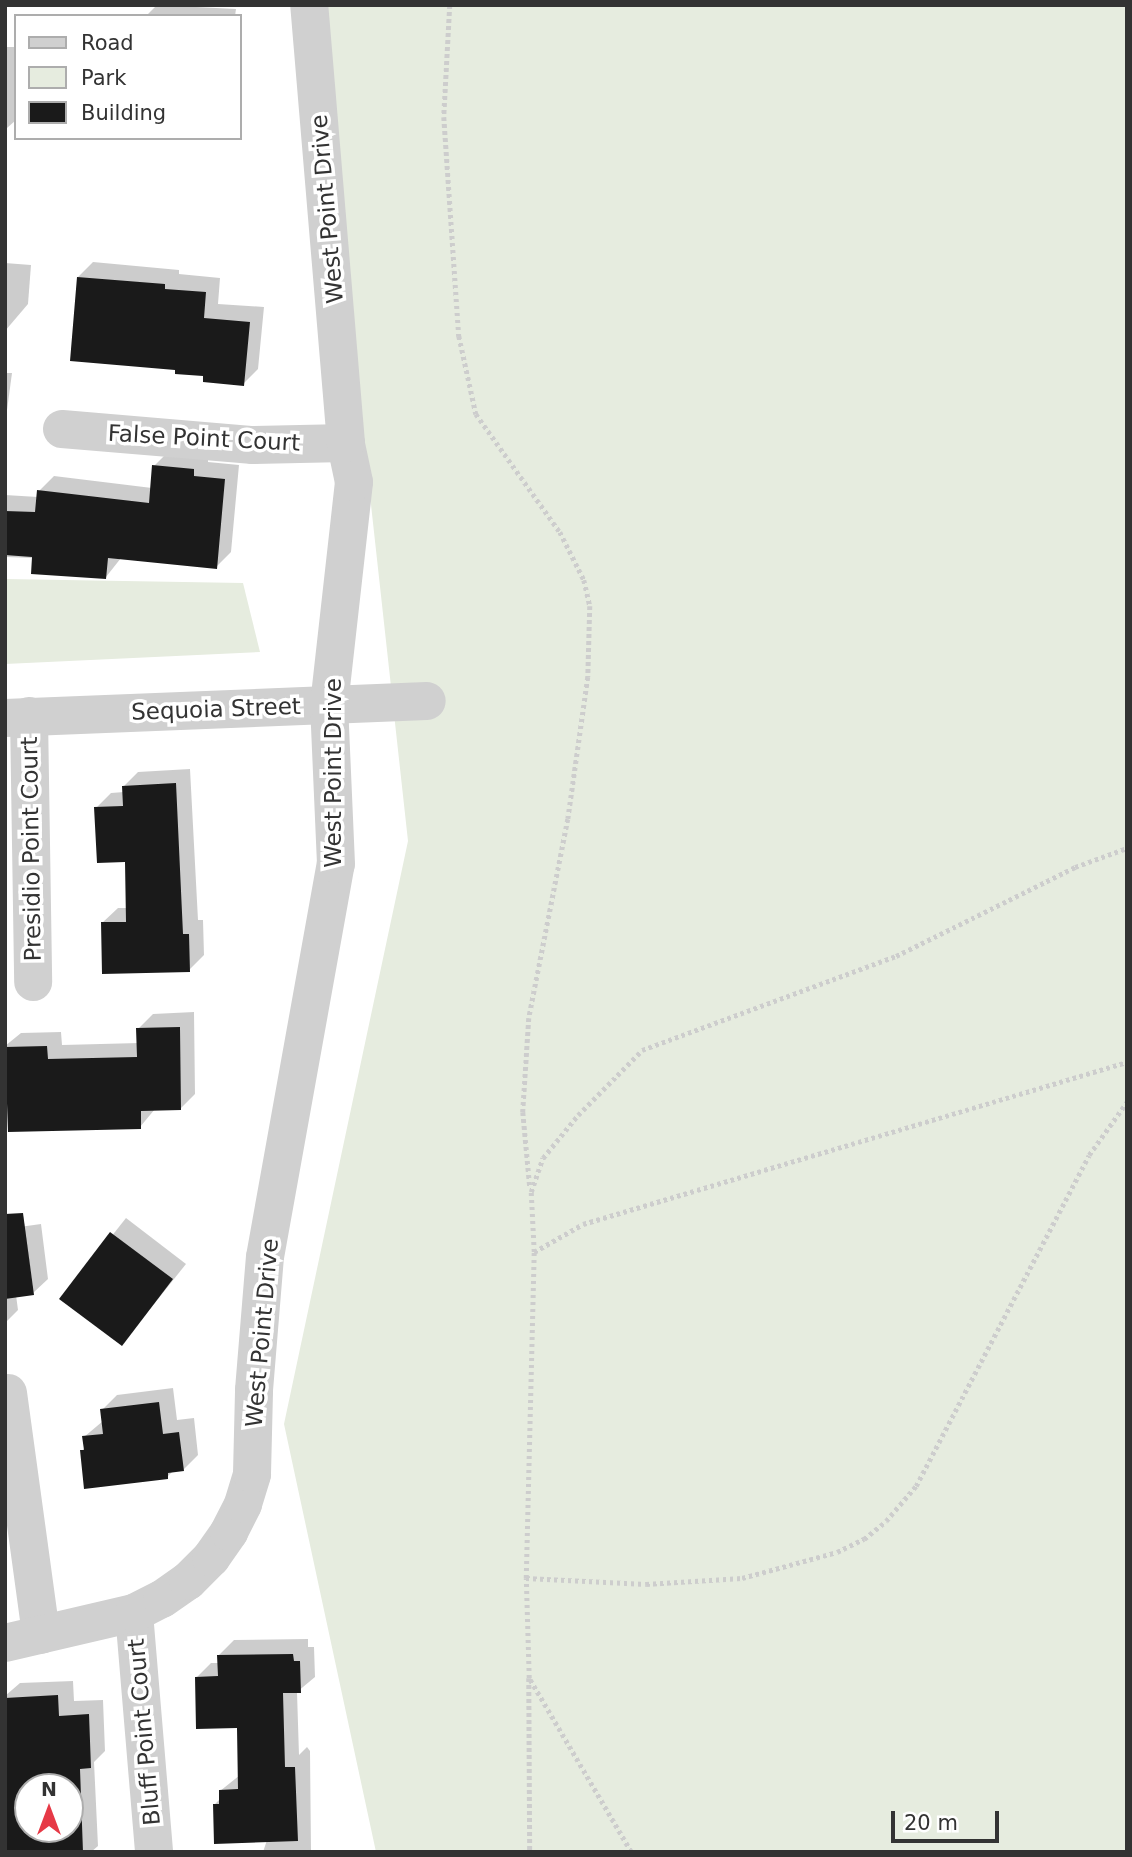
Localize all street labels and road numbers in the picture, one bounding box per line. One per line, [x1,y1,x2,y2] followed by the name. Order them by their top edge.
[305,113,349,305] street label: West Point Drive
[107,419,301,457] street label: False Point Court
[319,678,347,868] street label: West Point Drive
[131,692,301,726] street label: Sequoia Street
[15,736,47,962] street label: Presidio Point Court
[240,1237,284,1429] street label: West Point Drive
[122,1637,166,1827] street label: Bluff Point Court

